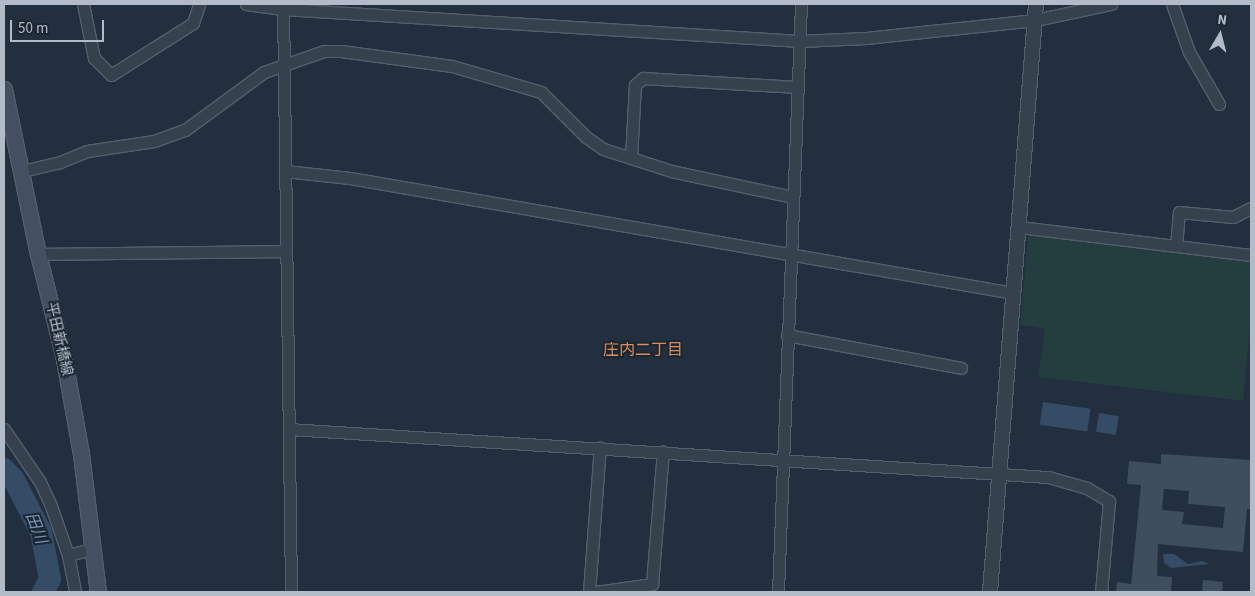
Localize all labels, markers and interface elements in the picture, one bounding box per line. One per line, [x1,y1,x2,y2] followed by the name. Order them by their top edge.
[12,10,106,42] scale bar
[1195,10,1245,60] north arrow
[1216,10,1228,31] text: N
[18,18,48,39] text: 50 m
[42,300,76,378] street label: 平田新橋線
[603,340,683,360] district label: 庄内二丁目
[21,510,51,546] water label: 田川

